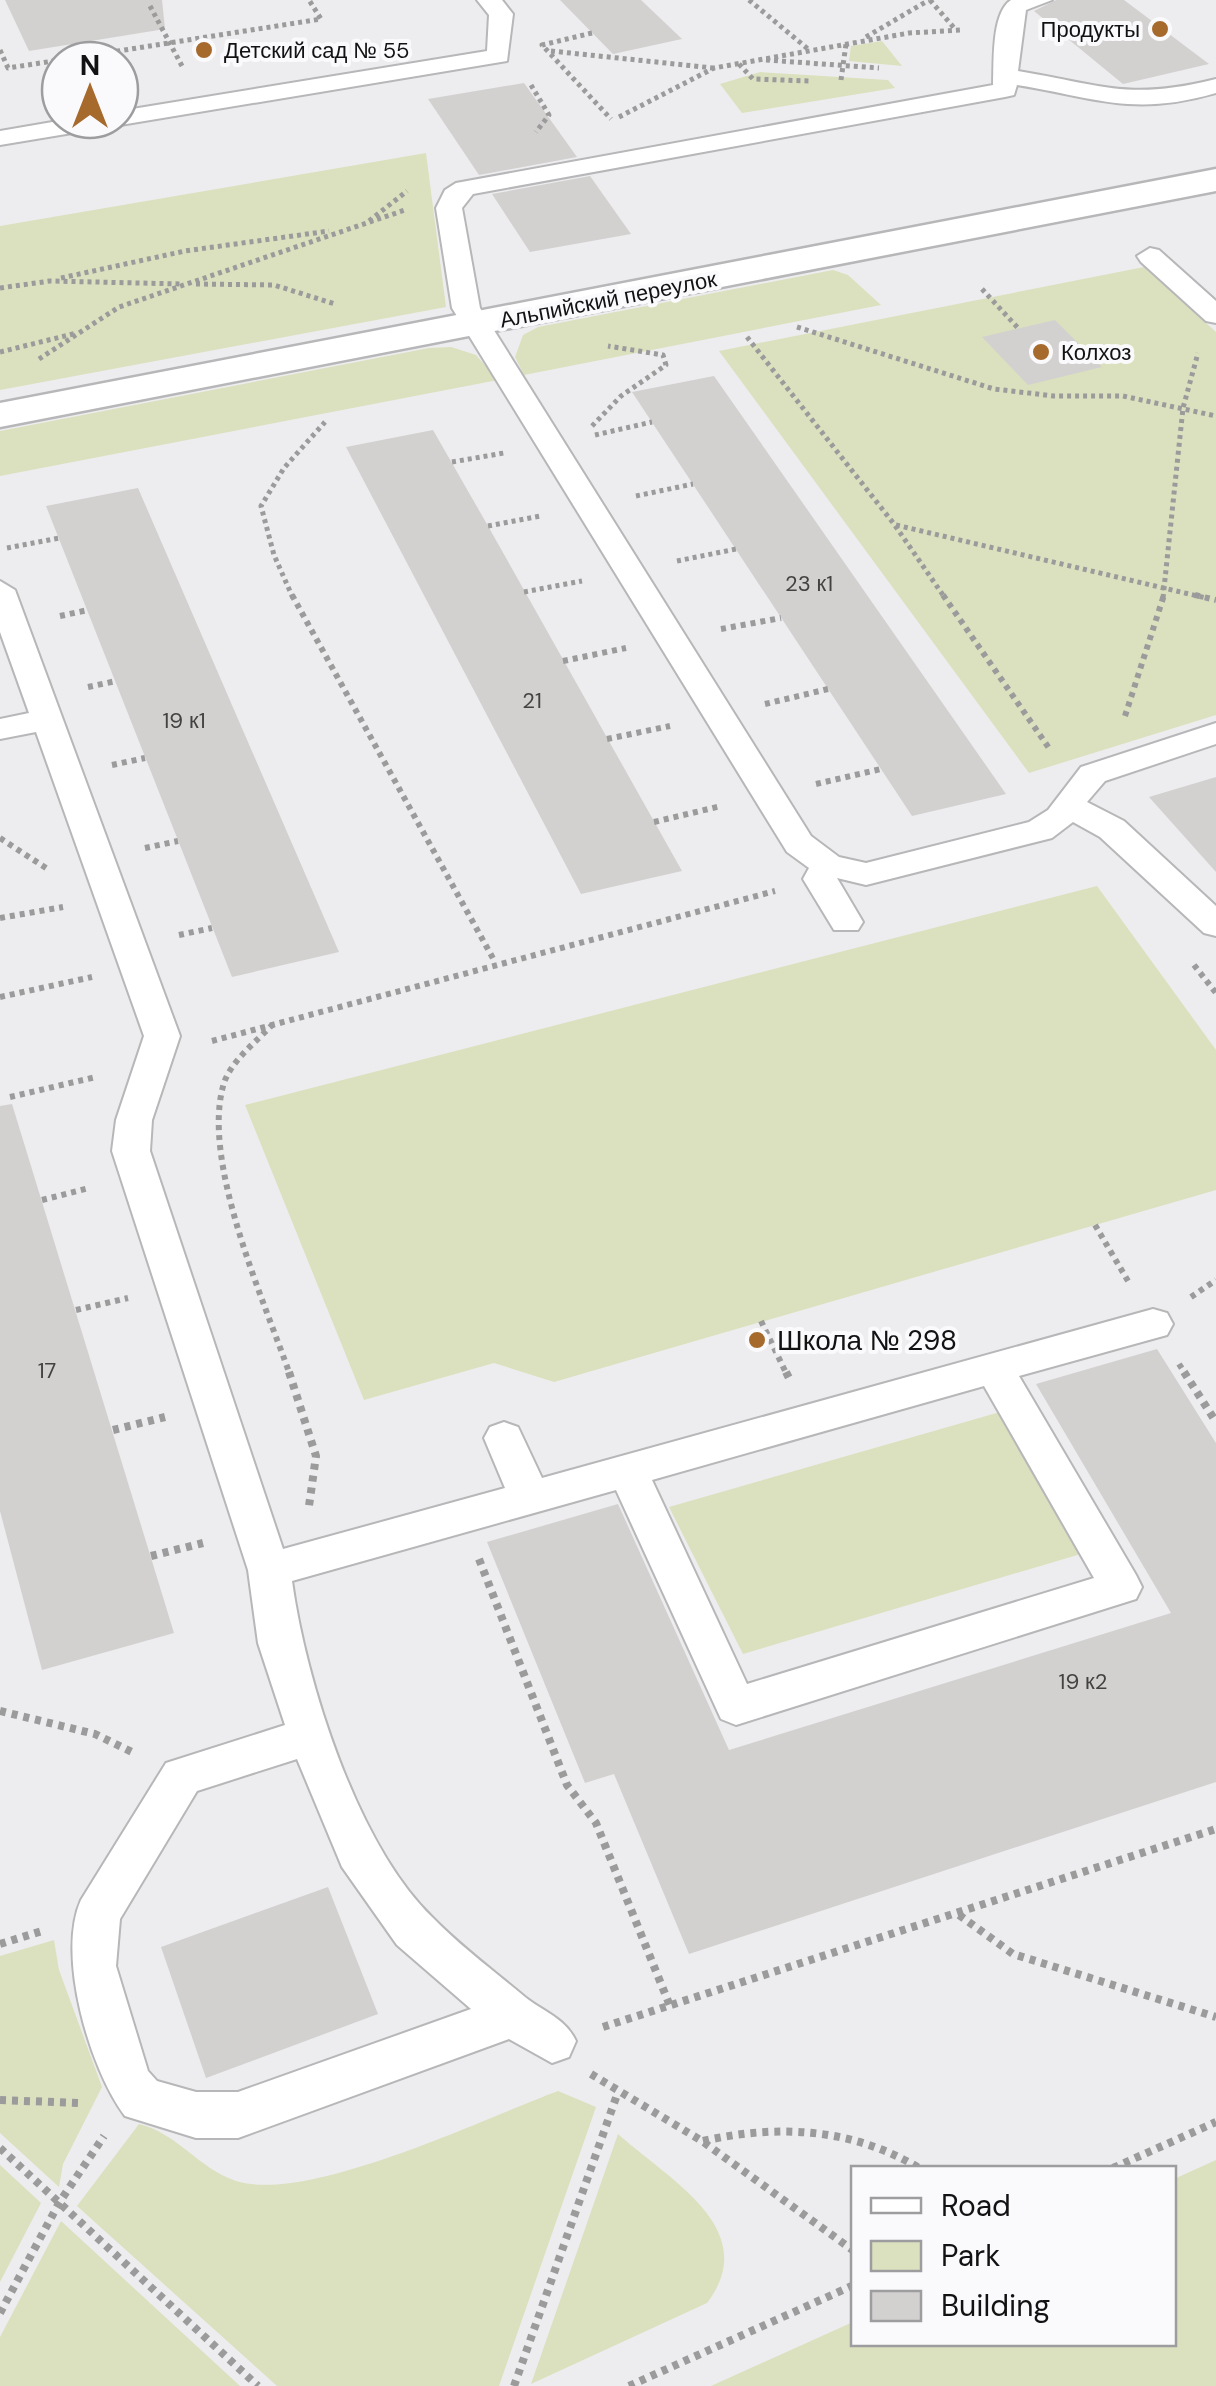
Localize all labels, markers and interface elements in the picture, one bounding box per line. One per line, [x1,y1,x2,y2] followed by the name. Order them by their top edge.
[1041,15,1140,44] place label: Продукты
[1149,18,1171,40] marker: Продукты
[224,36,410,65] place label: Детский сад № 55
[193,39,215,61] marker: Детский сад № 55
[40,40,140,140] north arrow
[80,47,100,84] text: N
[497,264,719,335] street label: Альпийский переулок
[1061,338,1131,367] place label: Колхоз
[1030,341,1052,363] marker: Колхоз
[785,569,833,598] house number: 23 к1
[522,686,542,715] house number: 21
[162,706,206,735] house number: 19 к1
[777,1322,957,1359] place label: Школа № 298
[746,1329,768,1351] marker: Школа № 298
[38,1356,56,1385] house number: 17
[1059,1667,1107,1696] house number: 19 к2
[851,2166,1176,2346] legend
[941,2186,1011,2225] text: Road
[941,2236,1000,2275] text: Park
[941,2286,1050,2325] text: Building

